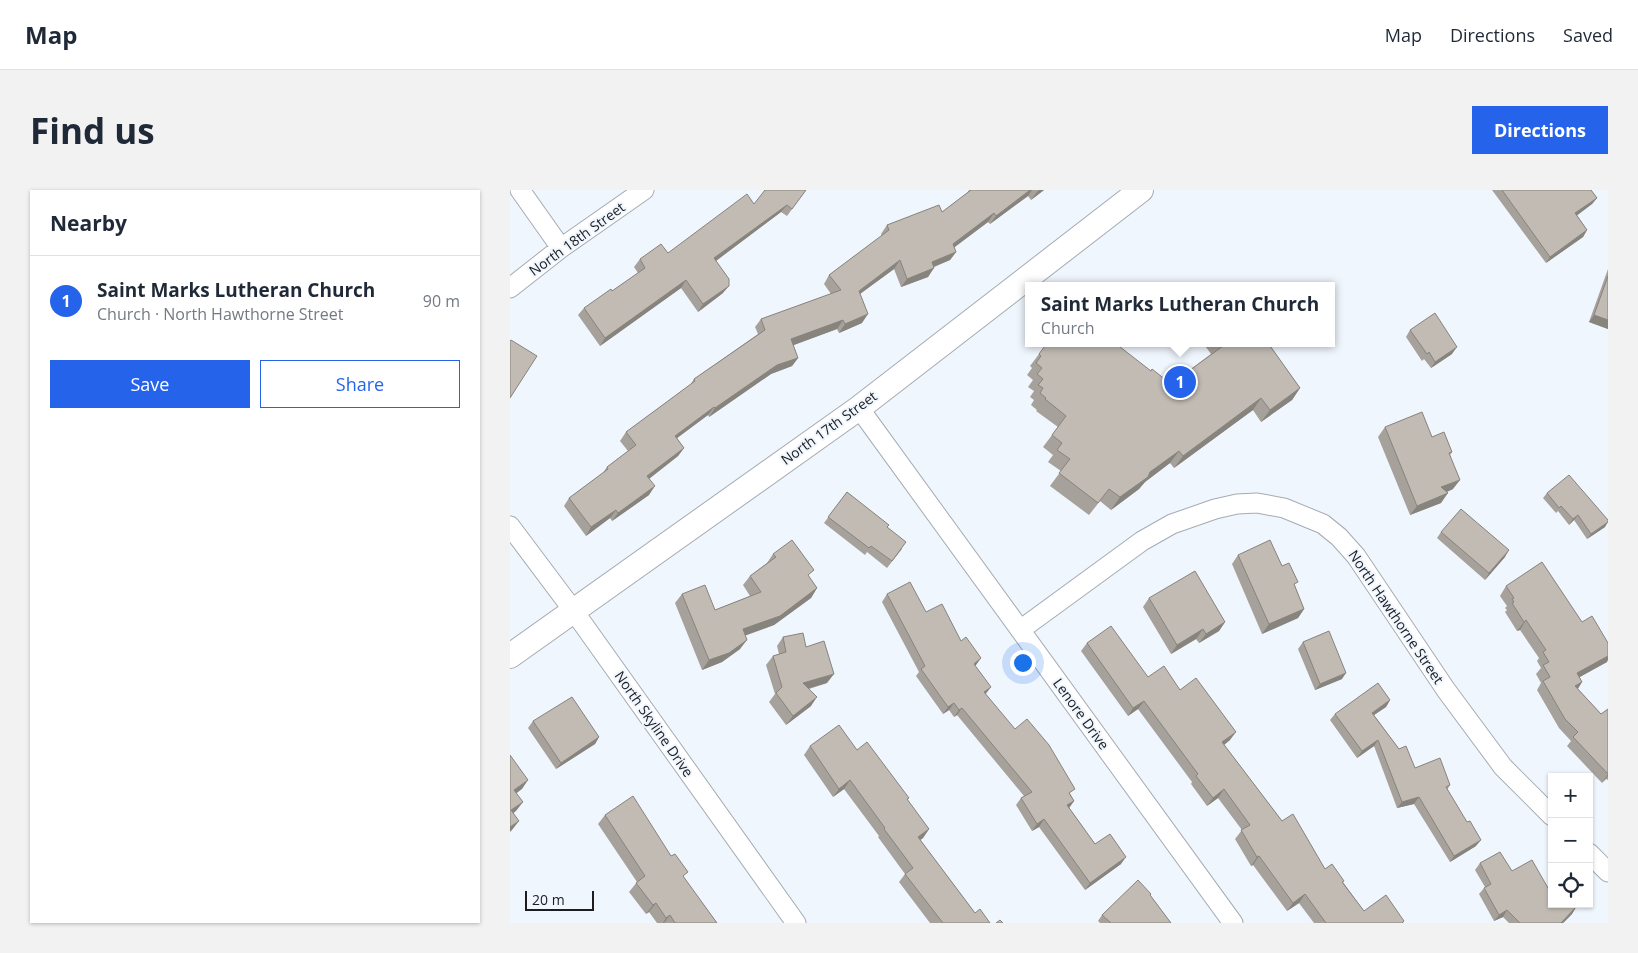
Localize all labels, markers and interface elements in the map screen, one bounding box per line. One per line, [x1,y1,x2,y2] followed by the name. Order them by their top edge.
[25,18,77,51] text: Map
[1385,23,1422,47] text: Map
[1450,23,1535,47] text: Directions
[1563,23,1613,47] text: Saved
[1472,106,1608,154] button: Directions
[30,107,155,154] text: Find us
[525,197,628,280] street label: North 18th Street
[50,209,127,237] text: Nearby
[97,277,375,303] text: Saint Marks Lutheran Church
[1025,282,1335,347] popup
[61,290,71,312] text: 1
[423,290,460,312] text: 90 m
[1041,291,1319,317] text: Saint Marks Lutheran Church
[97,303,344,325] text: Church · North Hawthorne Street
[1041,317,1095,339] text: Church
[50,360,250,408] button: Save
[260,360,460,408] button: Share
[1164,363,1196,401] pin: 1
[777,386,880,469] street label: North 17th Street
[1344,546,1448,687] street label: North Hawthorne Street
[1010,650,1036,676] your location
[611,667,698,781] street label: North Skyline Drive
[1049,674,1114,753] street label: Lenore Drive
[1548,773,1593,908] map controls
[1548,773,1593,818] button: +
[1548,818,1593,863] button: −
[1548,863,1593,908] button: locate
[525,888,594,911] scale bar
[532,890,565,909] text: 20 m

